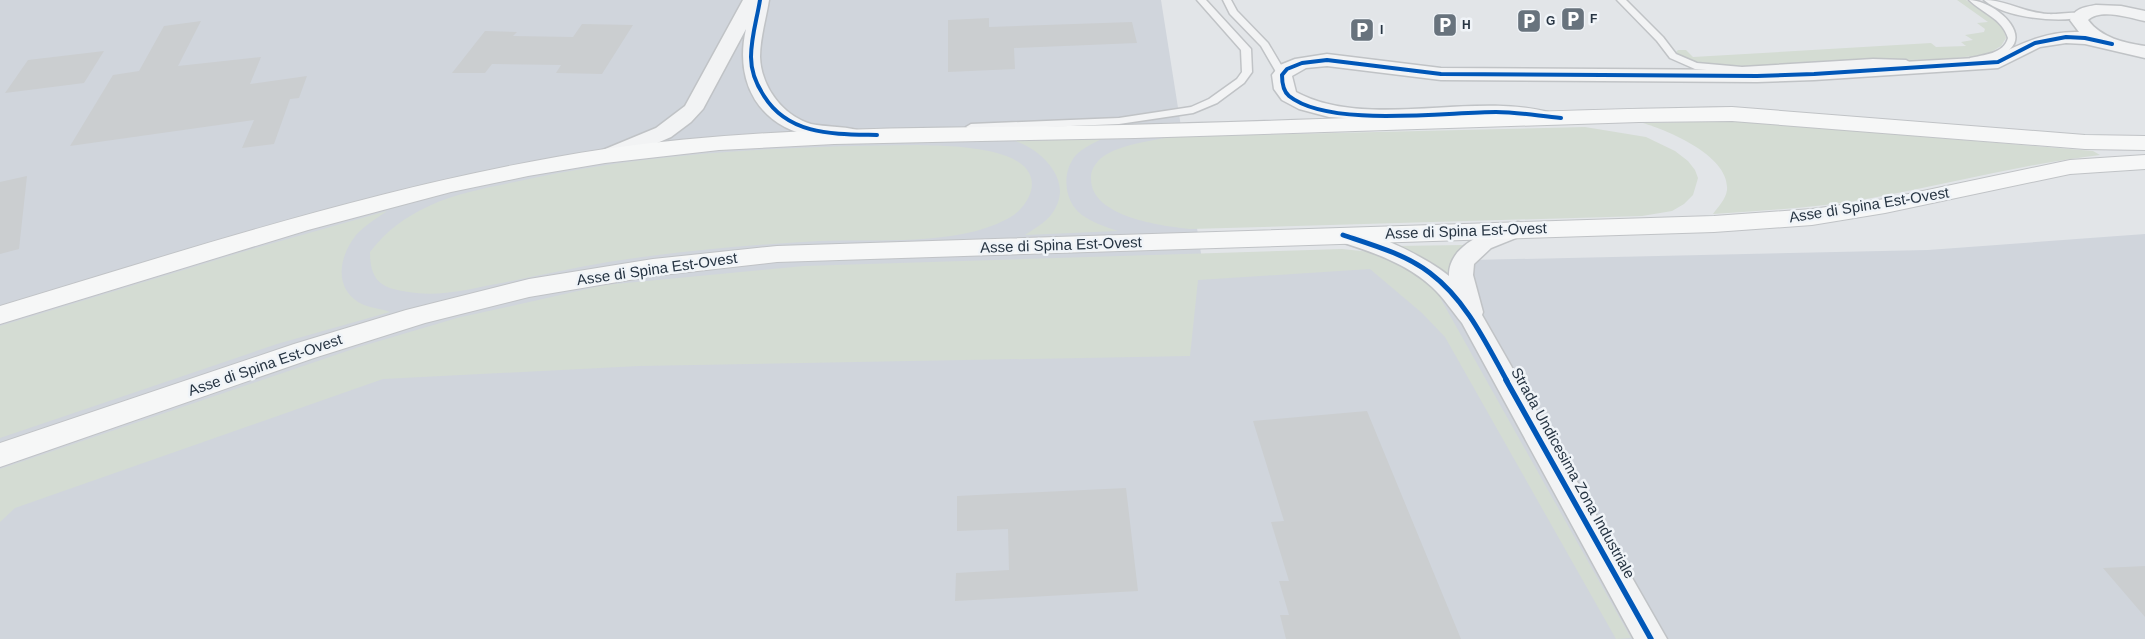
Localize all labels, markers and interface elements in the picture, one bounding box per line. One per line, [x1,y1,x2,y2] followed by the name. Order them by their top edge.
[1560,6,1586,32] parking icon: F
[1516,8,1542,34] parking icon: G
[1432,12,1458,38] parking icon: H
[1590,12,1597,26] place label: F
[1546,14,1555,28] place label: G
[1349,17,1375,43] parking icon: I
[1462,18,1471,32] place label: H
[1380,23,1383,37] place label: I
[1788,183,1951,226] street label: Asse di Spina Est-Ovest
[1385,219,1548,242] street label: Asse di Spina Est-Ovest
[980,233,1143,256] street label: Asse di Spina Est-Ovest
[576,249,739,288] street label: Asse di Spina Est-Ovest
[186,330,345,399] street label: Asse di Spina Est-Ovest
[1508,364,1639,581] street label: Strada Undicesima Zona Industriale

